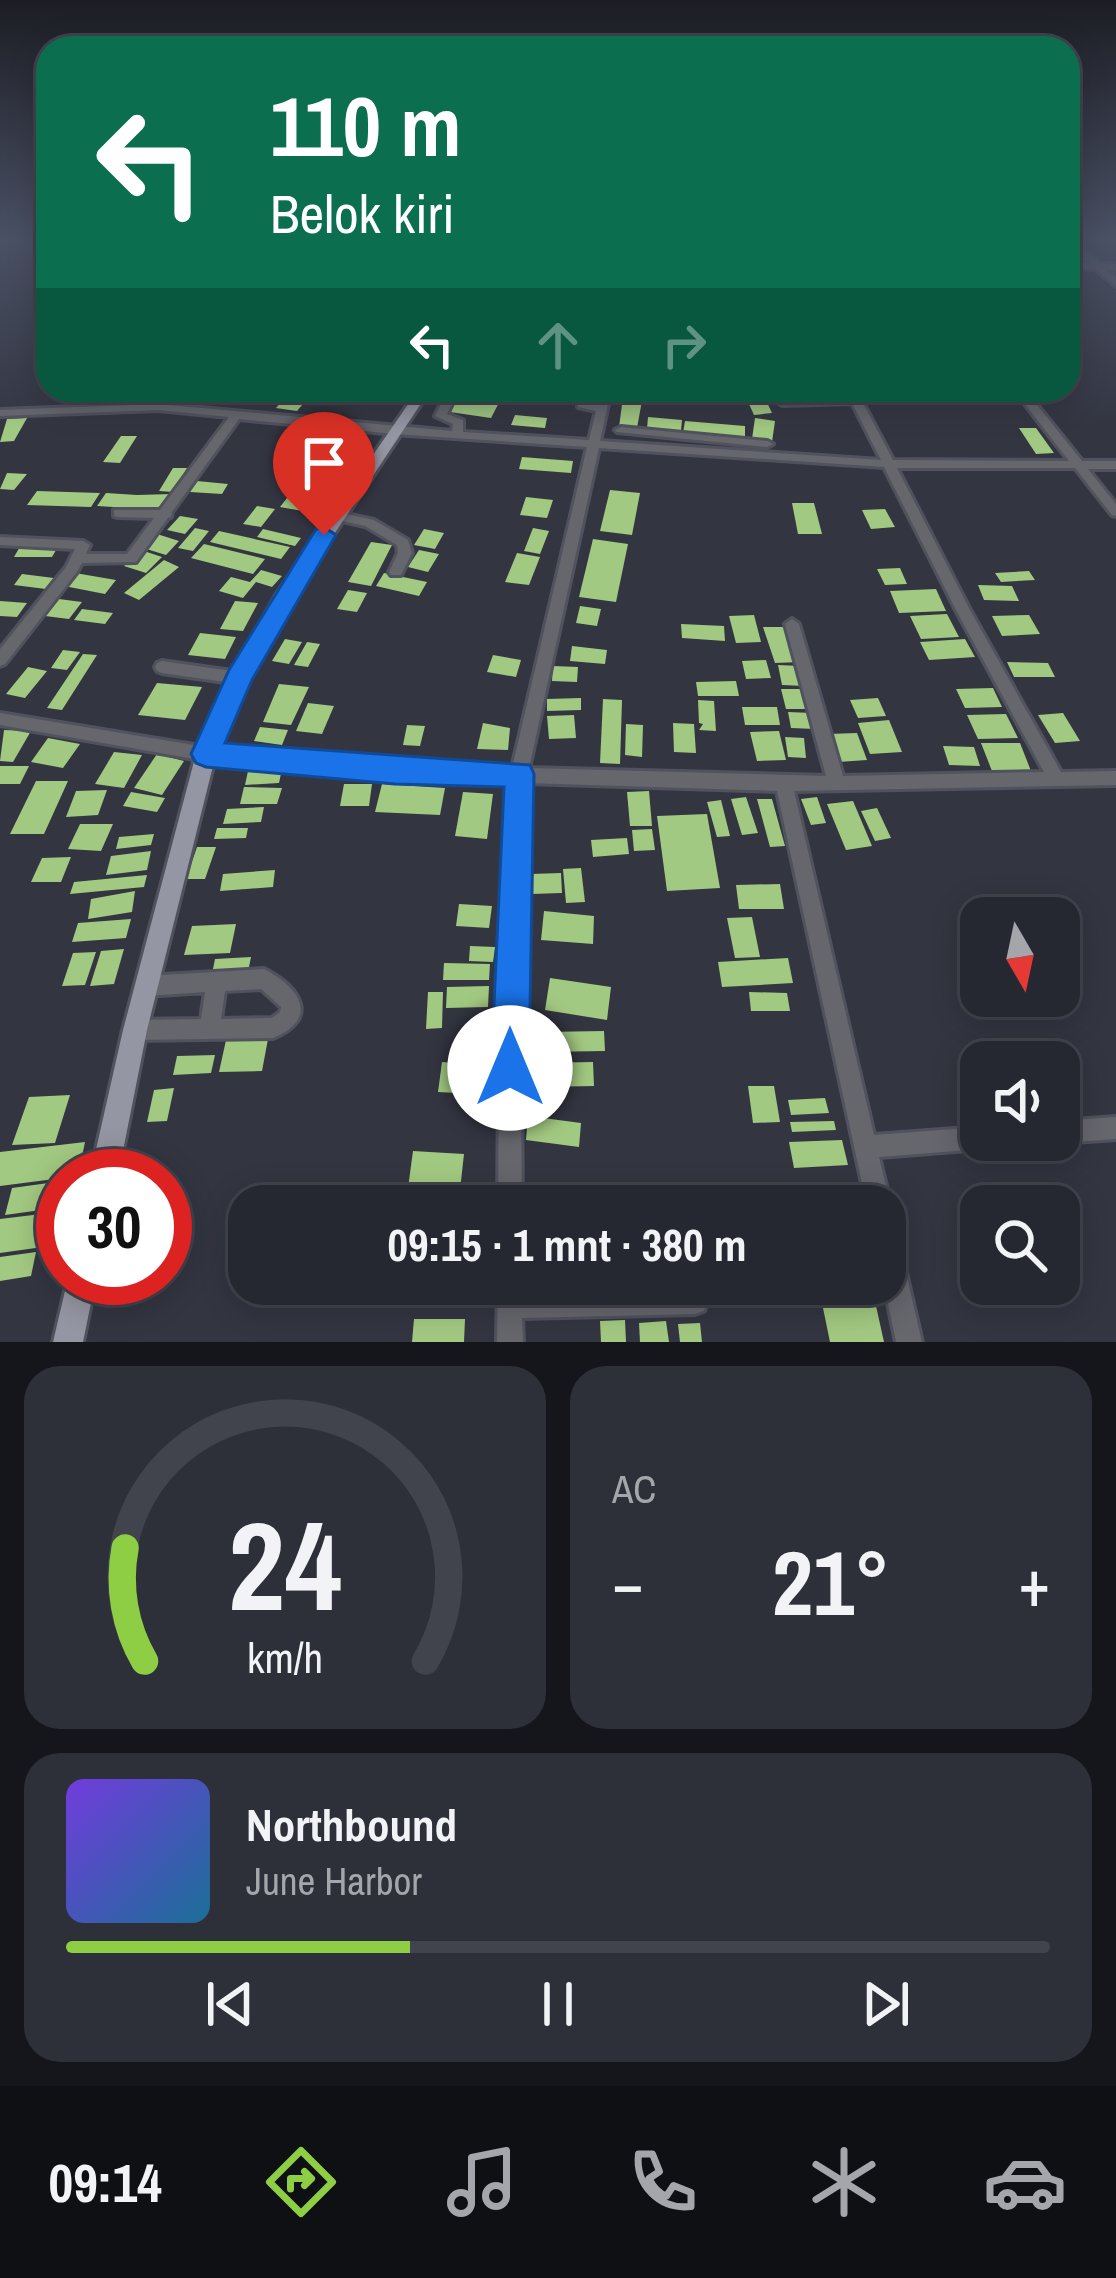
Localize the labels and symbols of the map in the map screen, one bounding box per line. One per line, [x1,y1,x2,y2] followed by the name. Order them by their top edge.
[273,412,375,535] pin
[960,897,1080,1017] north arrow
[447,1005,573,1131] position arrow
[36,1149,192,1305] speed limit sign: 30

